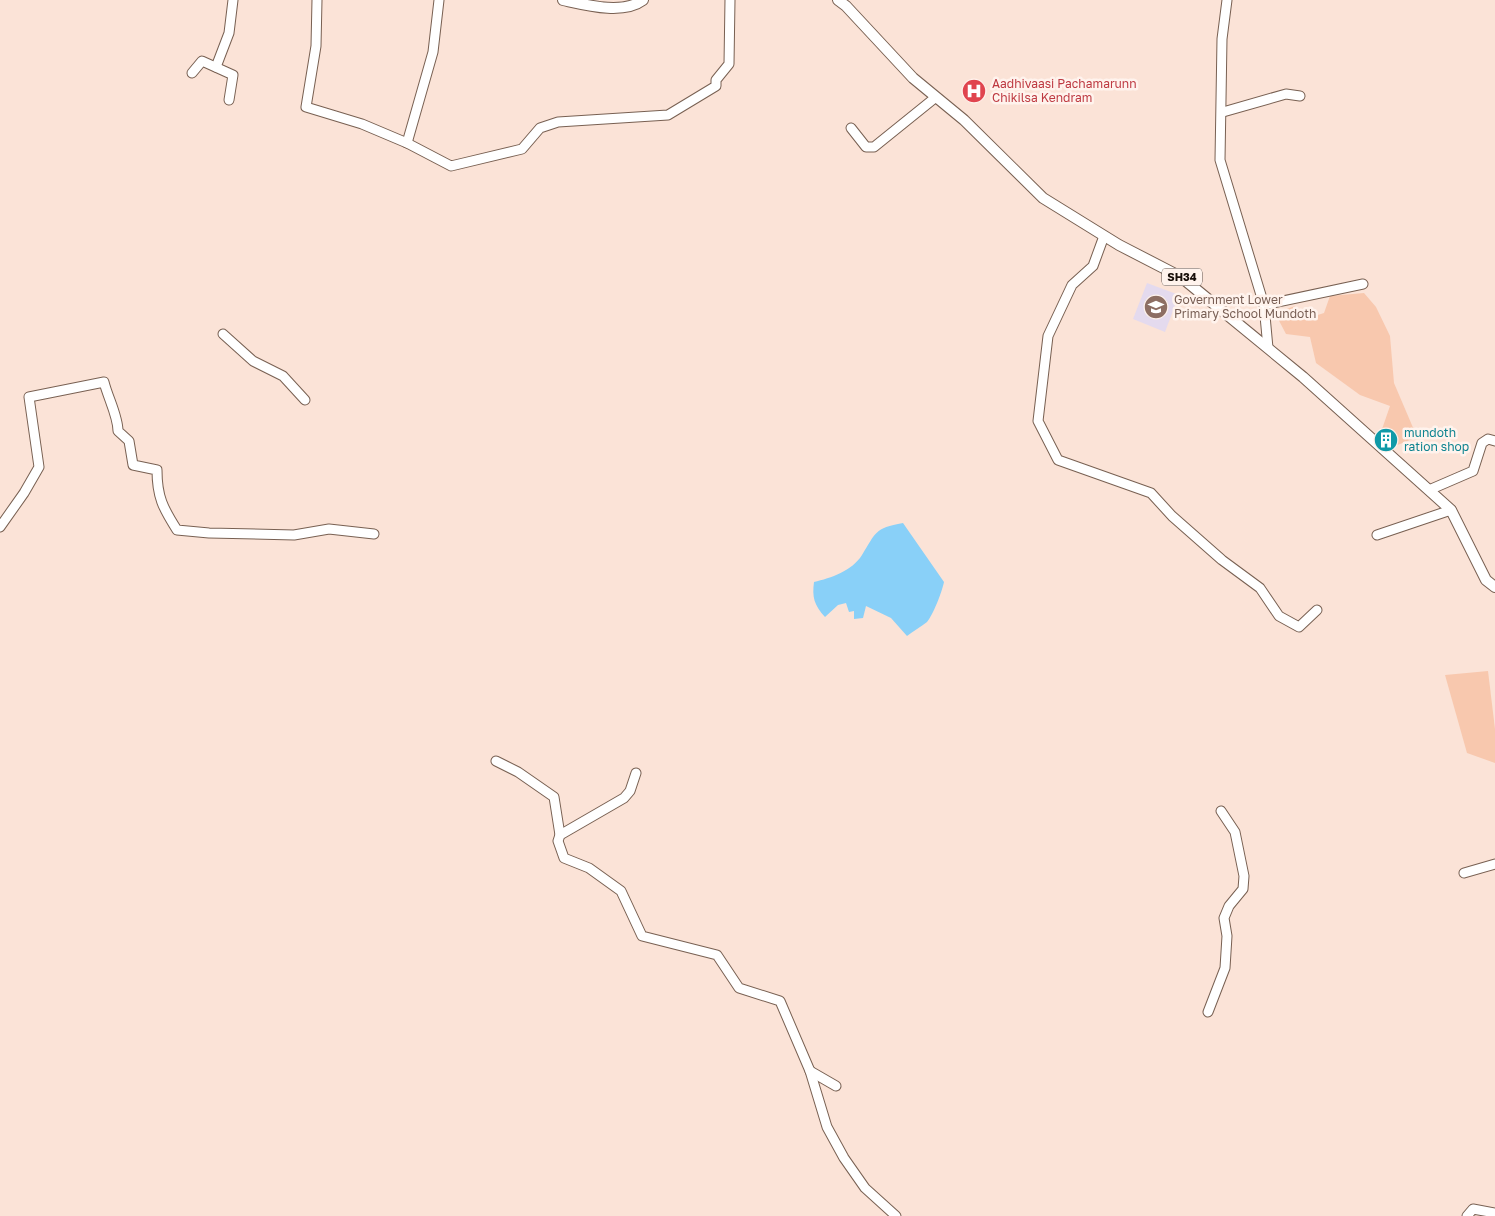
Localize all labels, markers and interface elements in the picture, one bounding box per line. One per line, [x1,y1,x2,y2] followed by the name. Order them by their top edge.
[992,76,1137,105] place label: Aadhivaasi Pachamarunn Chikilsa Kendram
[961,78,987,104] hospital icon: Aadhivaasi Pachamarunn Chikilsa Kendram
[1162,268,1202,286] road number: SH34
[1174,292,1316,321] place label: Government Lower Primary School Mundoth
[1143,294,1169,320] school or university icon: Government Lower Primary School Mundoth
[1404,425,1469,454] place label: mundoth ration shop
[1373,427,1399,453] building icon: mundoth ration shop

